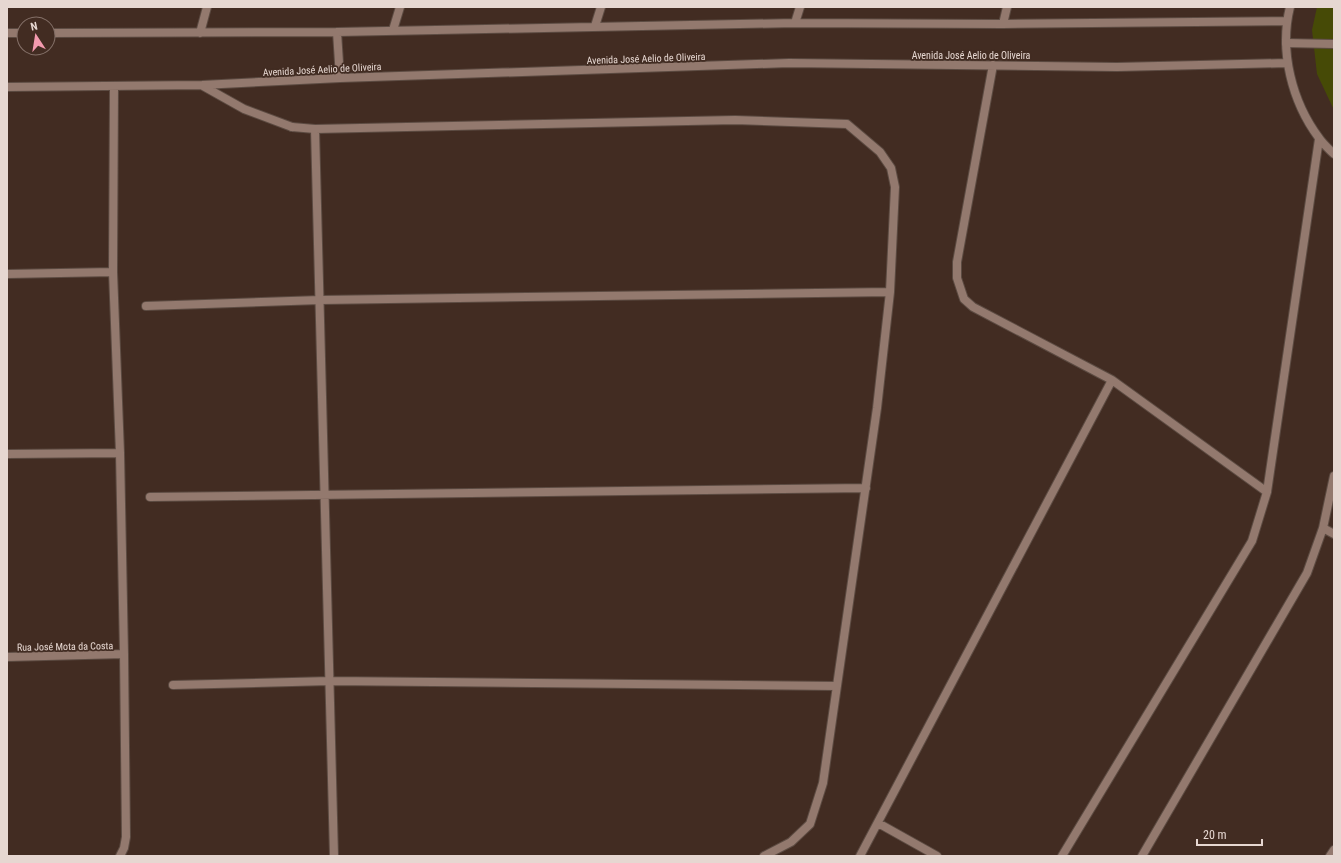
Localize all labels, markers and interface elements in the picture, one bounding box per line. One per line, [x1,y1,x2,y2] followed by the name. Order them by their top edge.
[16,16,56,56] north arrow
[29,20,39,34] text: N
[912,50,1031,61] street label: Avenida José Aelio de Oliveira
[586,51,706,66] street label: Avenida José Aelio de Oliveira
[262,61,382,78] street label: Avenida José Aelio de Oliveira
[17,640,113,653] street label: Rua José Mota da Costa
[1197,821,1262,847] scale bar
[1203,828,1227,842] text: 20 m

